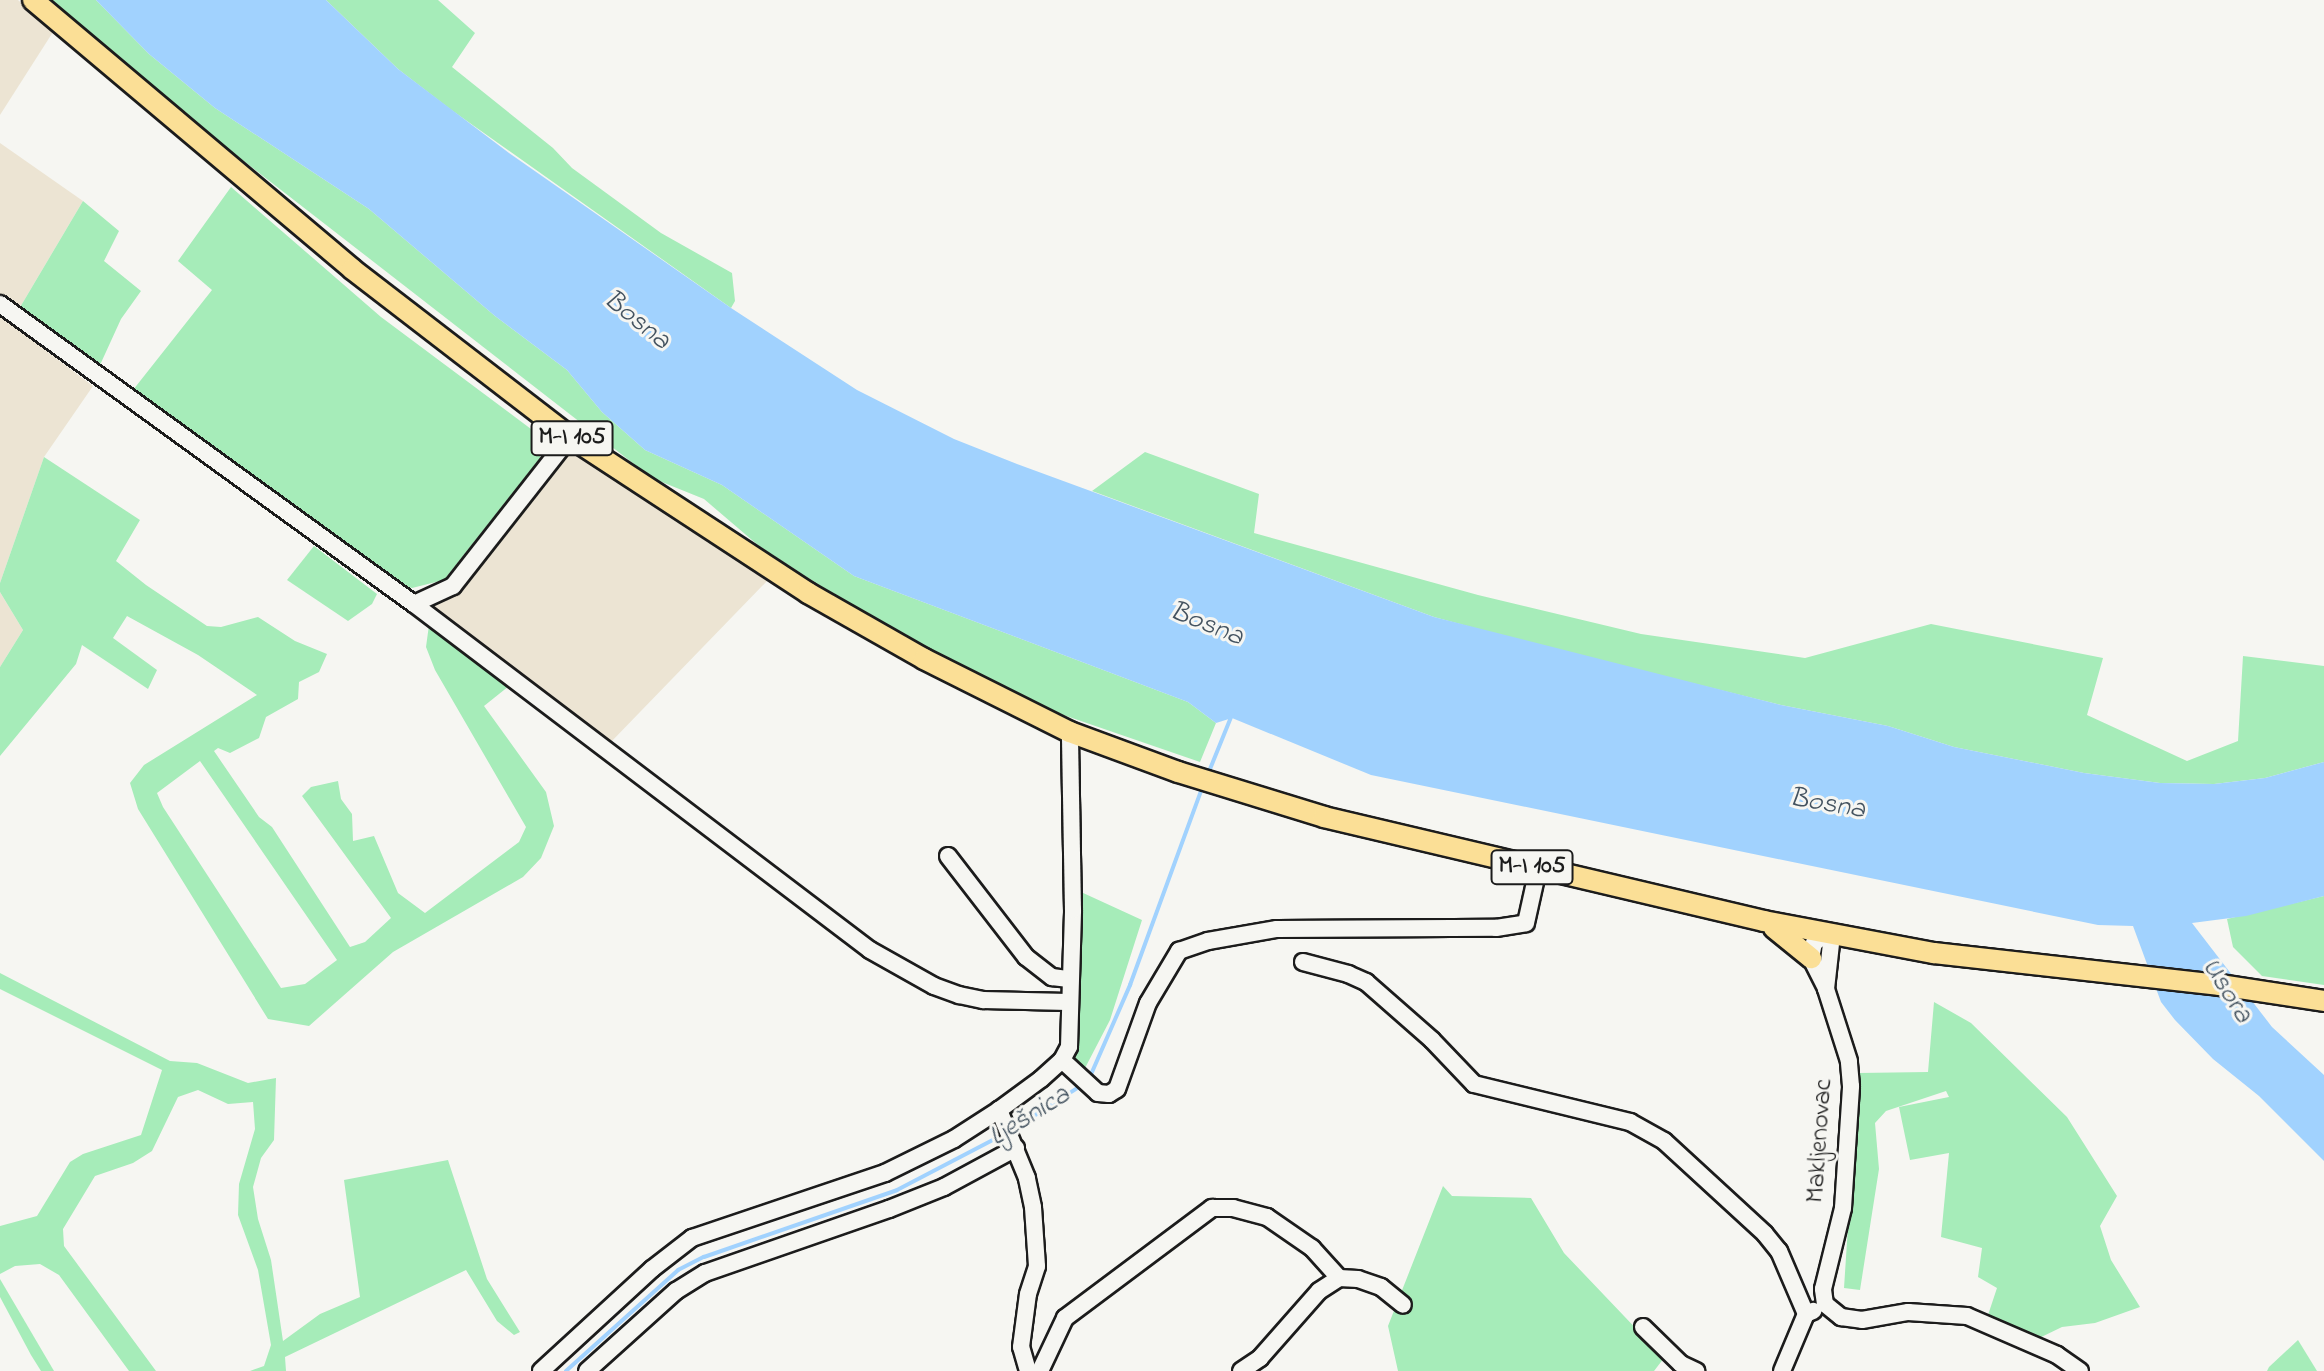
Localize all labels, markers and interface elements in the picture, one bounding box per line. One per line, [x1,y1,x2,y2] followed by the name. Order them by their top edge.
[596,284,676,358] water label: Bosna
[530,418,614,458] road number: M-I 105
[1164,595,1248,655] water label: Bosna
[1786,782,1868,828] water label: Bosna
[1490,847,1574,887] road number: M-I 105
[2193,952,2259,1030] water label: Usora
[1801,1078,1841,1204] street label: Makljenovac
[983,1079,1077,1155] water label: Lješnica

